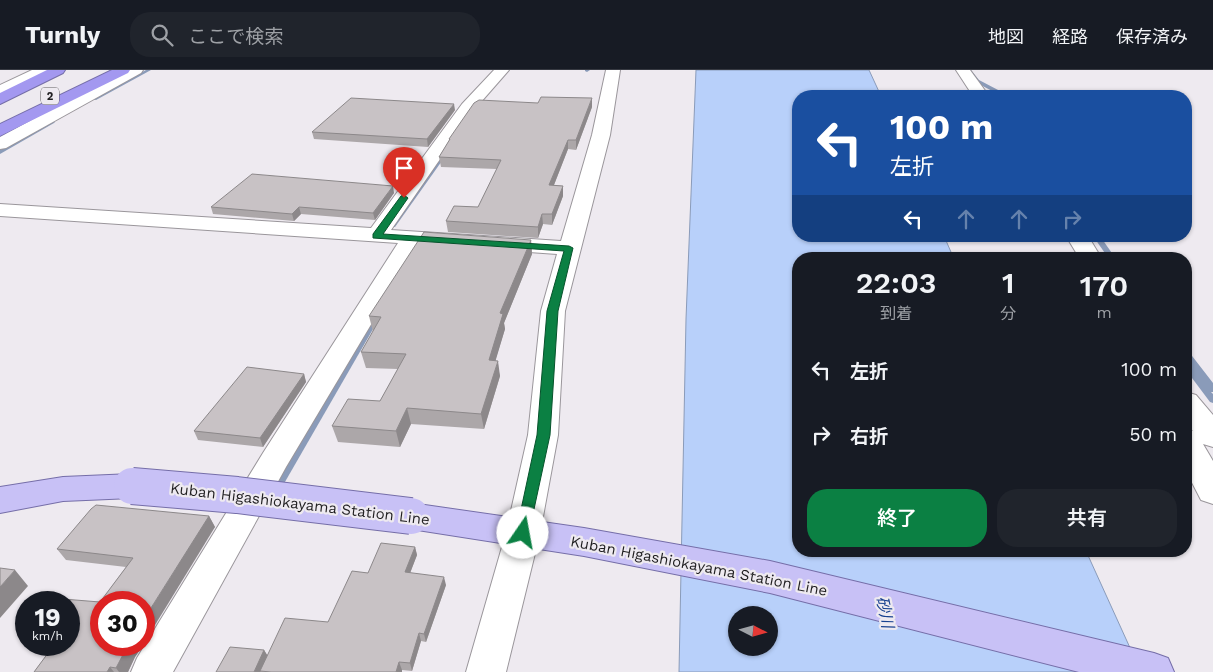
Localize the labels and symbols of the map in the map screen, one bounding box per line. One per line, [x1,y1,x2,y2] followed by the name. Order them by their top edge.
[41,88,59,104] road number: 2
[383,147,425,198] pin
[169,479,431,529] street label: Kuban Higashiokayama Station Line
[496,506,548,558] position arrow
[569,532,829,600] street label: Kuban Higashiokayama Station Line
[90,591,155,656] speed limit sign: 30
[872,594,898,632] water label: 砂川
[728,606,778,656] north arrow

